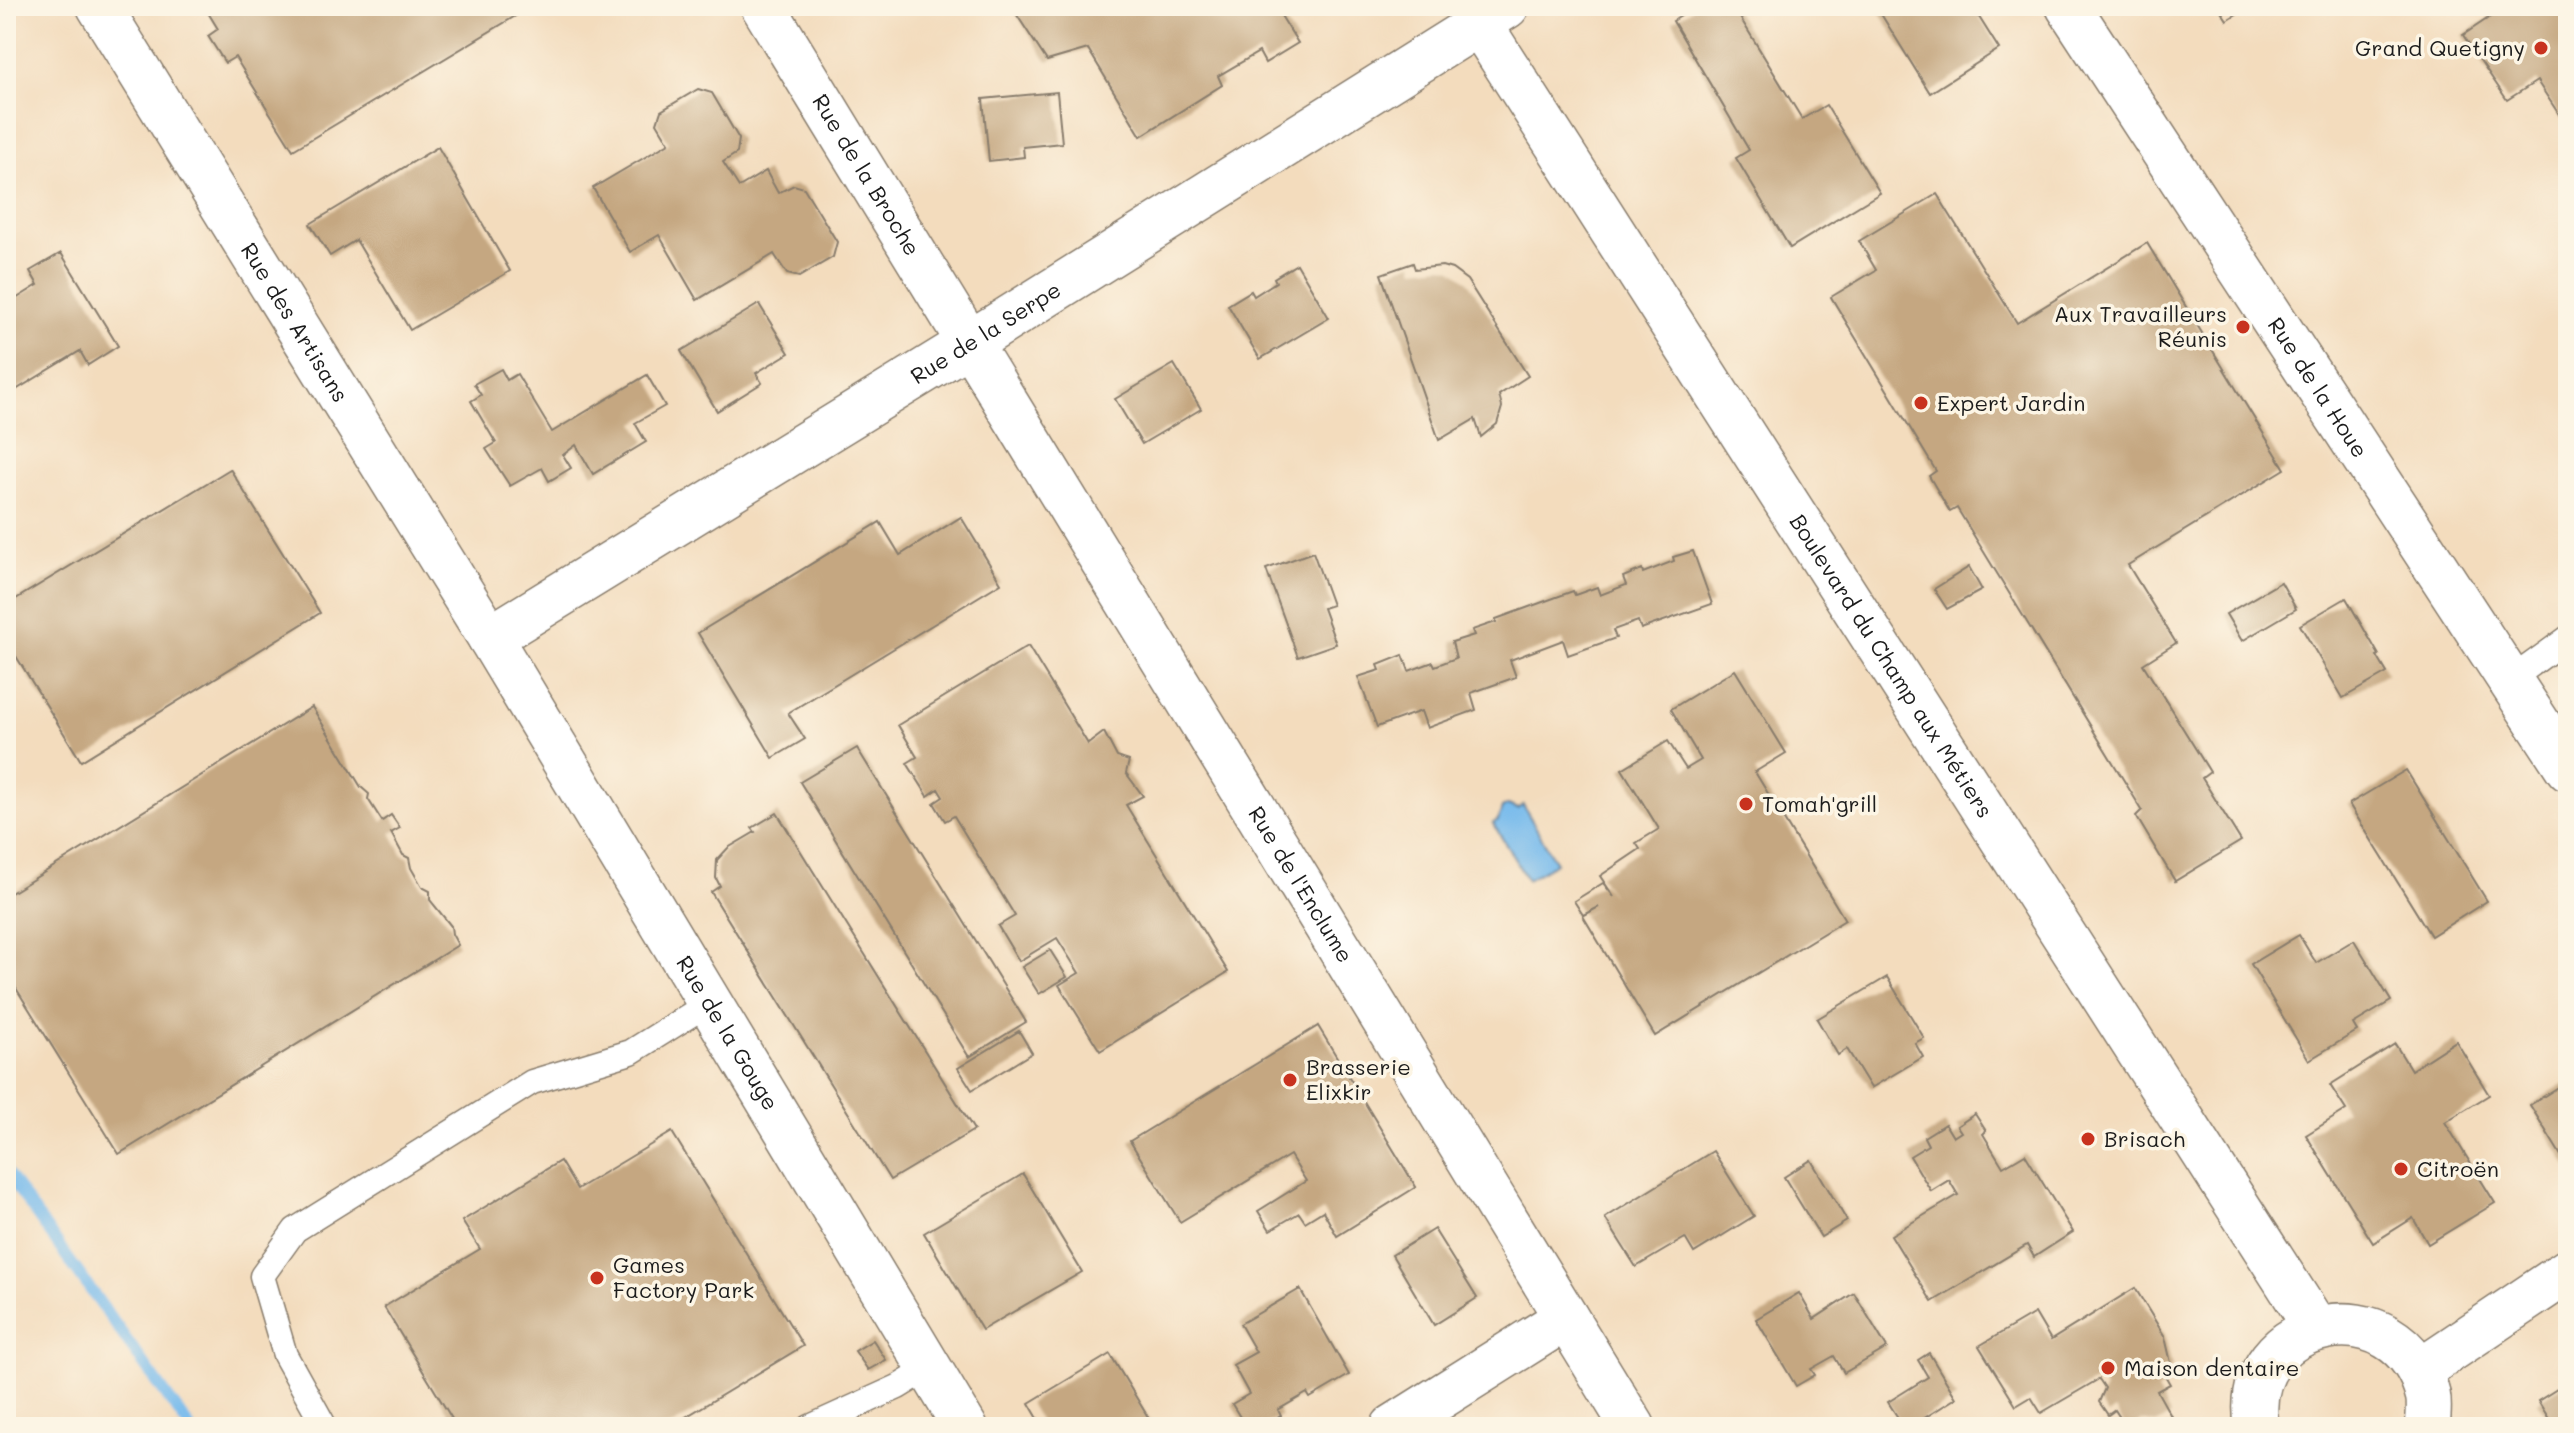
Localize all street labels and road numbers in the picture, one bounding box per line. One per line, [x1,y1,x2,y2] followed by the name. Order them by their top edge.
[806,88,927,261] street label: Rue de la Broche
[235,237,355,407] street label: Rue des Artisans
[905,275,1066,390] street label: Rue de la Serpe
[2262,311,2375,463] street label: Rue de la Houe
[1784,508,2000,823] street label: Boulevard du Champ aux Métiers
[1242,801,1360,968] street label: Rue de l'Enclume
[670,950,786,1115] street label: Rue de la Gouge

